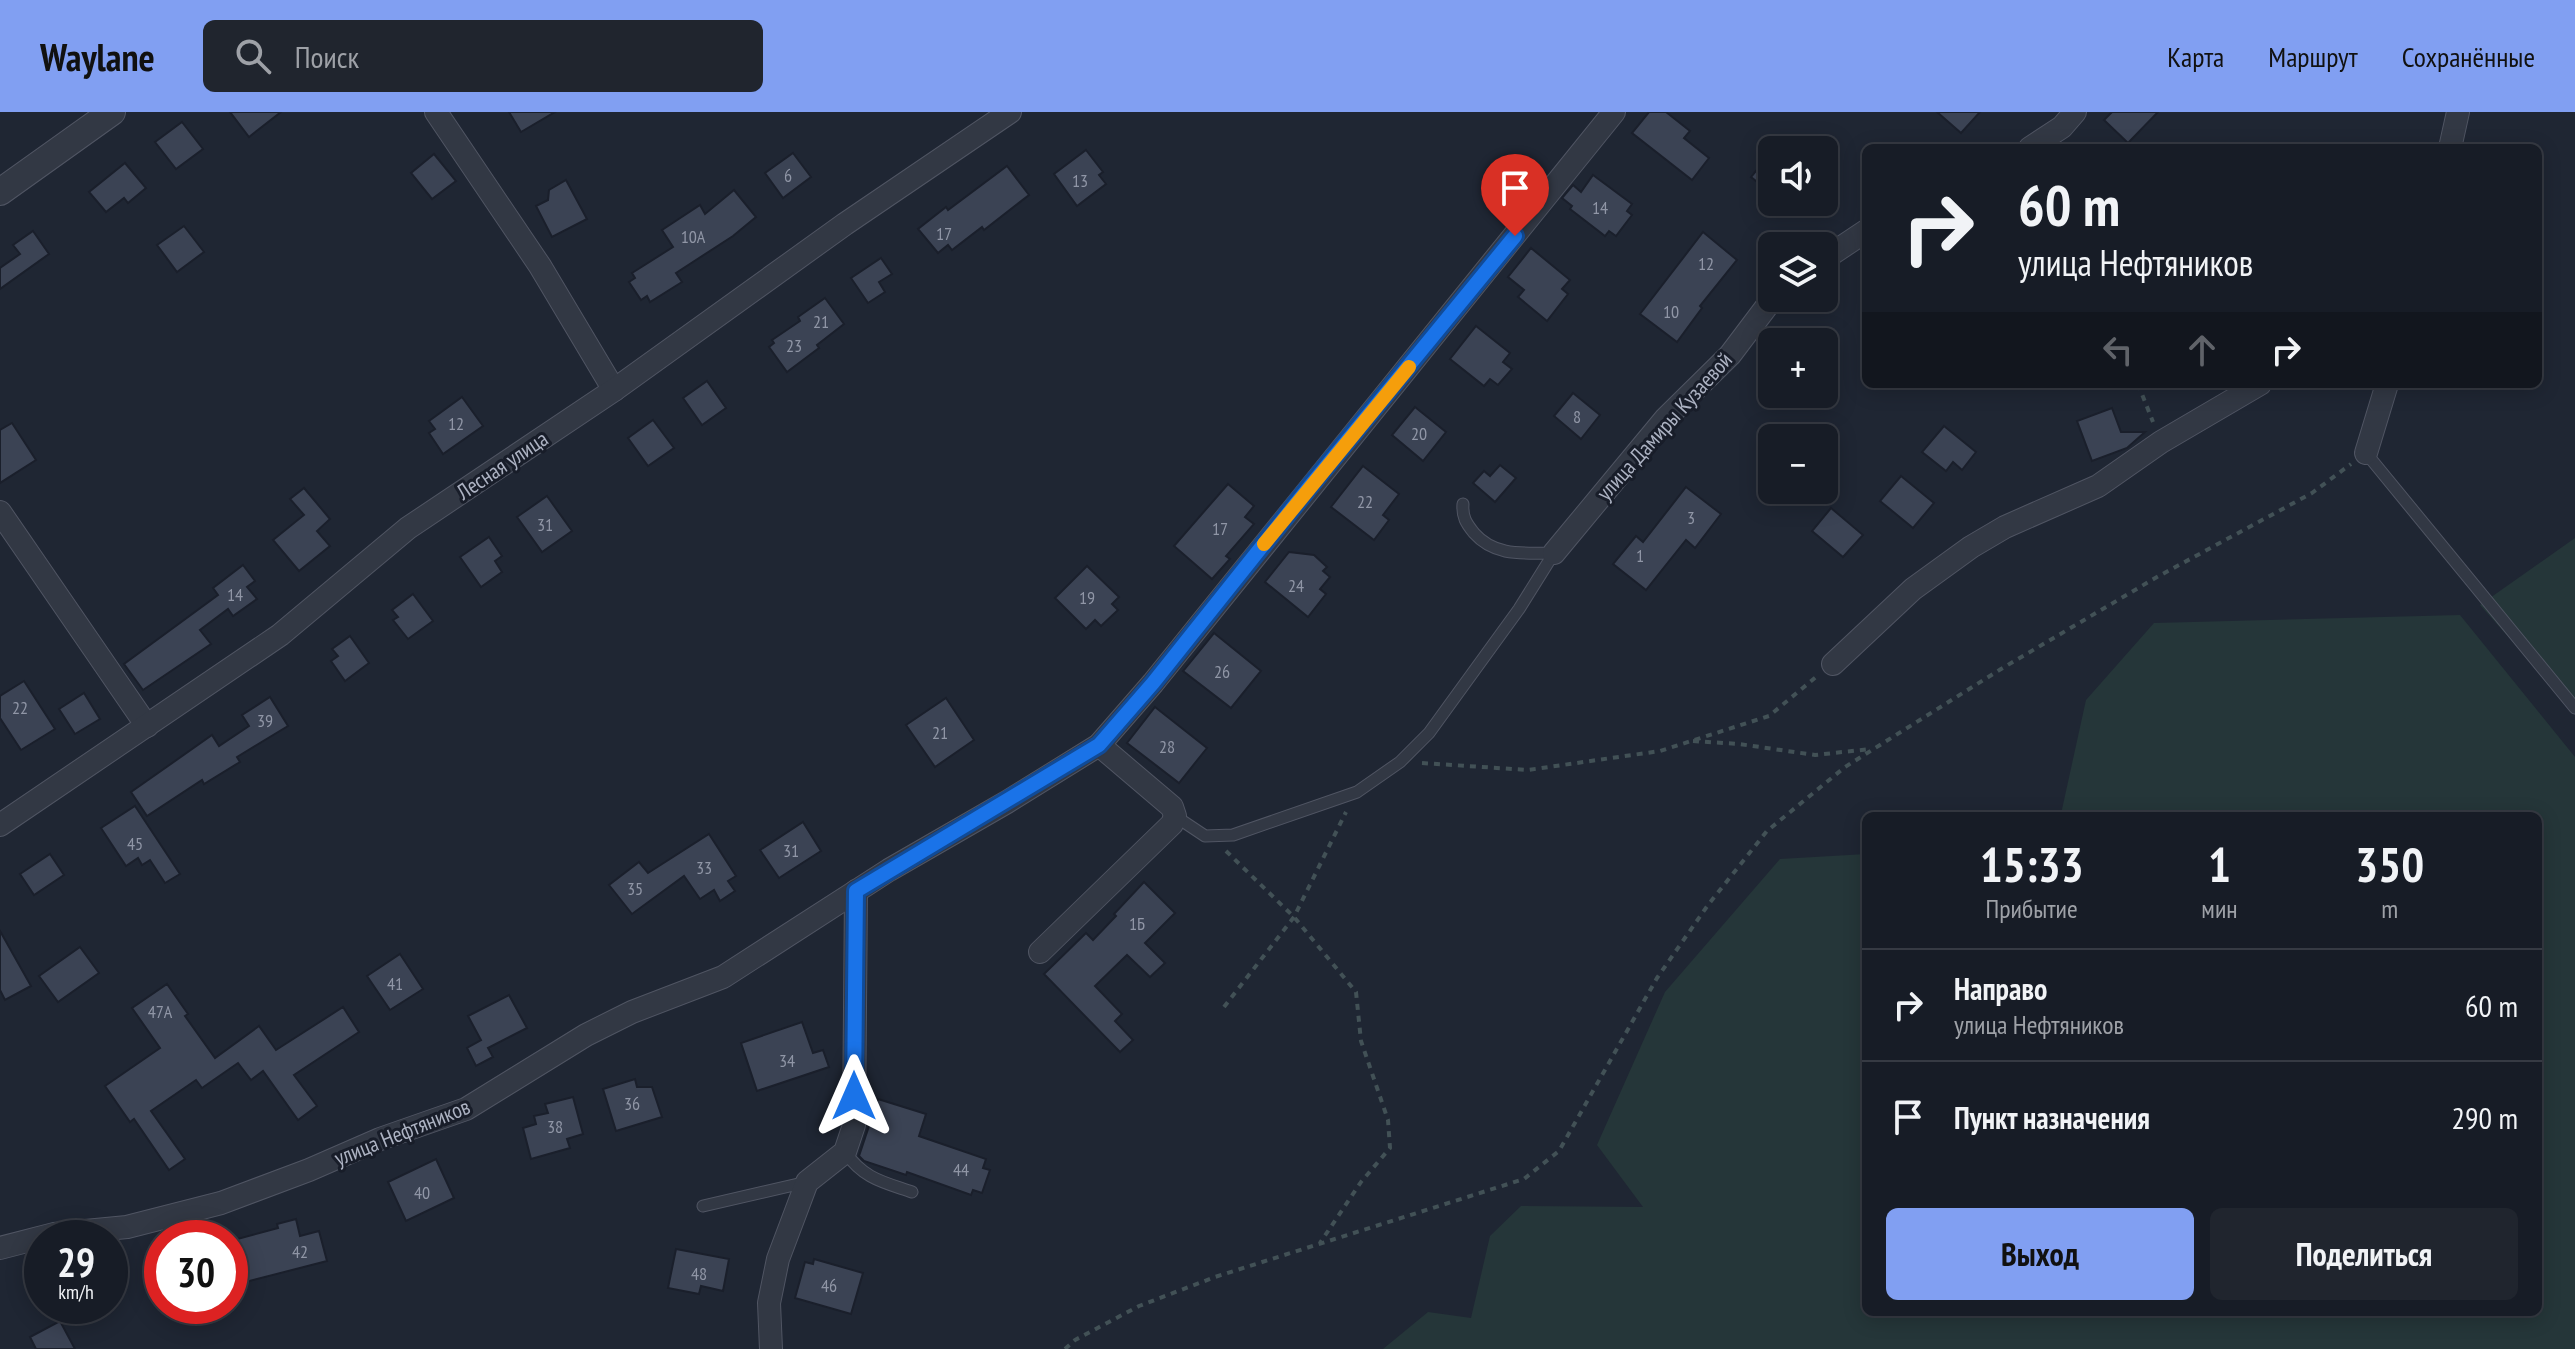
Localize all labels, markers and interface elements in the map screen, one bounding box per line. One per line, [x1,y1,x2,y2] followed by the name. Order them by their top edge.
[203,20,763,92] search box
[40,32,155,81] text: Waylane
[231,34,275,78] icon: search
[295,37,359,76] text: Поиск
[2167,38,2224,75] text: Карта
[2268,38,2358,75] text: Маршрут
[2402,38,2535,75] text: Сохранённые
[1758,136,1838,504] map controls
[1758,136,1838,216] button: sound
[1481,154,1549,236] pin
[784,164,792,187] house number: 6
[1493,166,1537,210] icon: arrive
[1072,169,1088,192] house number: 13
[2018,169,2120,241] text: 60 m
[1886,176,1990,280] icon: right
[1592,196,1608,219] house number: 14
[936,222,952,245] house number: 17
[681,225,706,248] house number: 10А
[1758,232,1838,312] button: layers
[2018,239,2253,286] text: улица Нефтяников
[1698,252,1714,275] house number: 12
[1663,300,1679,323] house number: 10
[813,310,829,333] house number: 21
[1758,328,1838,408] button: +
[2096,328,2140,372] icon: left
[2180,328,2224,372] icon: ahead
[2264,328,2308,372] icon: right
[786,334,802,357] house number: 23
[1590,346,1738,506] street label: улица Дамиры Кузаевой
[1573,405,1581,428] house number: 8
[448,412,464,435] house number: 12
[1411,422,1427,445] house number: 20
[450,424,553,506] street label: Лесная улица
[1758,424,1838,504] button: −
[1357,490,1373,513] house number: 22
[1687,506,1695,529] house number: 3
[537,513,553,536] house number: 31
[1212,517,1228,540] house number: 17
[1636,544,1644,567] house number: 1
[1288,574,1304,597] house number: 24
[227,583,243,606] house number: 14
[1079,586,1095,609] house number: 19
[1214,660,1230,683] house number: 26
[12,696,28,719] house number: 22
[257,709,273,732] house number: 39
[932,721,948,744] house number: 21
[1159,735,1175,758] house number: 28
[127,832,143,855] house number: 45
[1980,833,2084,895] text: 15:33
[2208,833,2231,895] text: 1
[2355,833,2424,895] text: 350
[783,839,799,862] house number: 31
[696,856,712,879] house number: 33
[627,877,643,900] house number: 35
[1986,892,2078,925] text: Прибытие
[2201,892,2238,925] text: мин
[2381,892,2398,925] text: m
[1129,912,1145,935] house number: 1Б
[1954,969,2047,1008] text: Направо
[387,972,403,995] house number: 41
[1886,983,1930,1027] icon: right
[2465,986,2518,1025] text: 60 m
[148,1000,173,1023] house number: 47А
[1954,1008,2124,1041] text: улица Нефтяников
[779,1049,795,1072] house number: 34
[812,1054,896,1138] position arrow
[330,1092,474,1172] street label: улица Нефтяников
[624,1092,640,1115] house number: 36
[1886,1095,1930,1139] icon: arrive
[1954,1098,2150,1137] text: Пункт назначения
[2452,1098,2518,1137] text: 290 m
[547,1115,563,1138] house number: 38
[953,1158,969,1181] house number: 44
[414,1181,430,1204] house number: 40
[1886,1208,2194,1300] button: Выход
[2210,1208,2518,1300] button: Поделиться
[144,1220,248,1324] speed limit sign: 30
[57,1236,95,1288] text: 29
[292,1240,308,1263] house number: 42
[691,1262,707,1285] house number: 48
[821,1274,837,1297] house number: 46
[58,1279,94,1305] text: km/h

